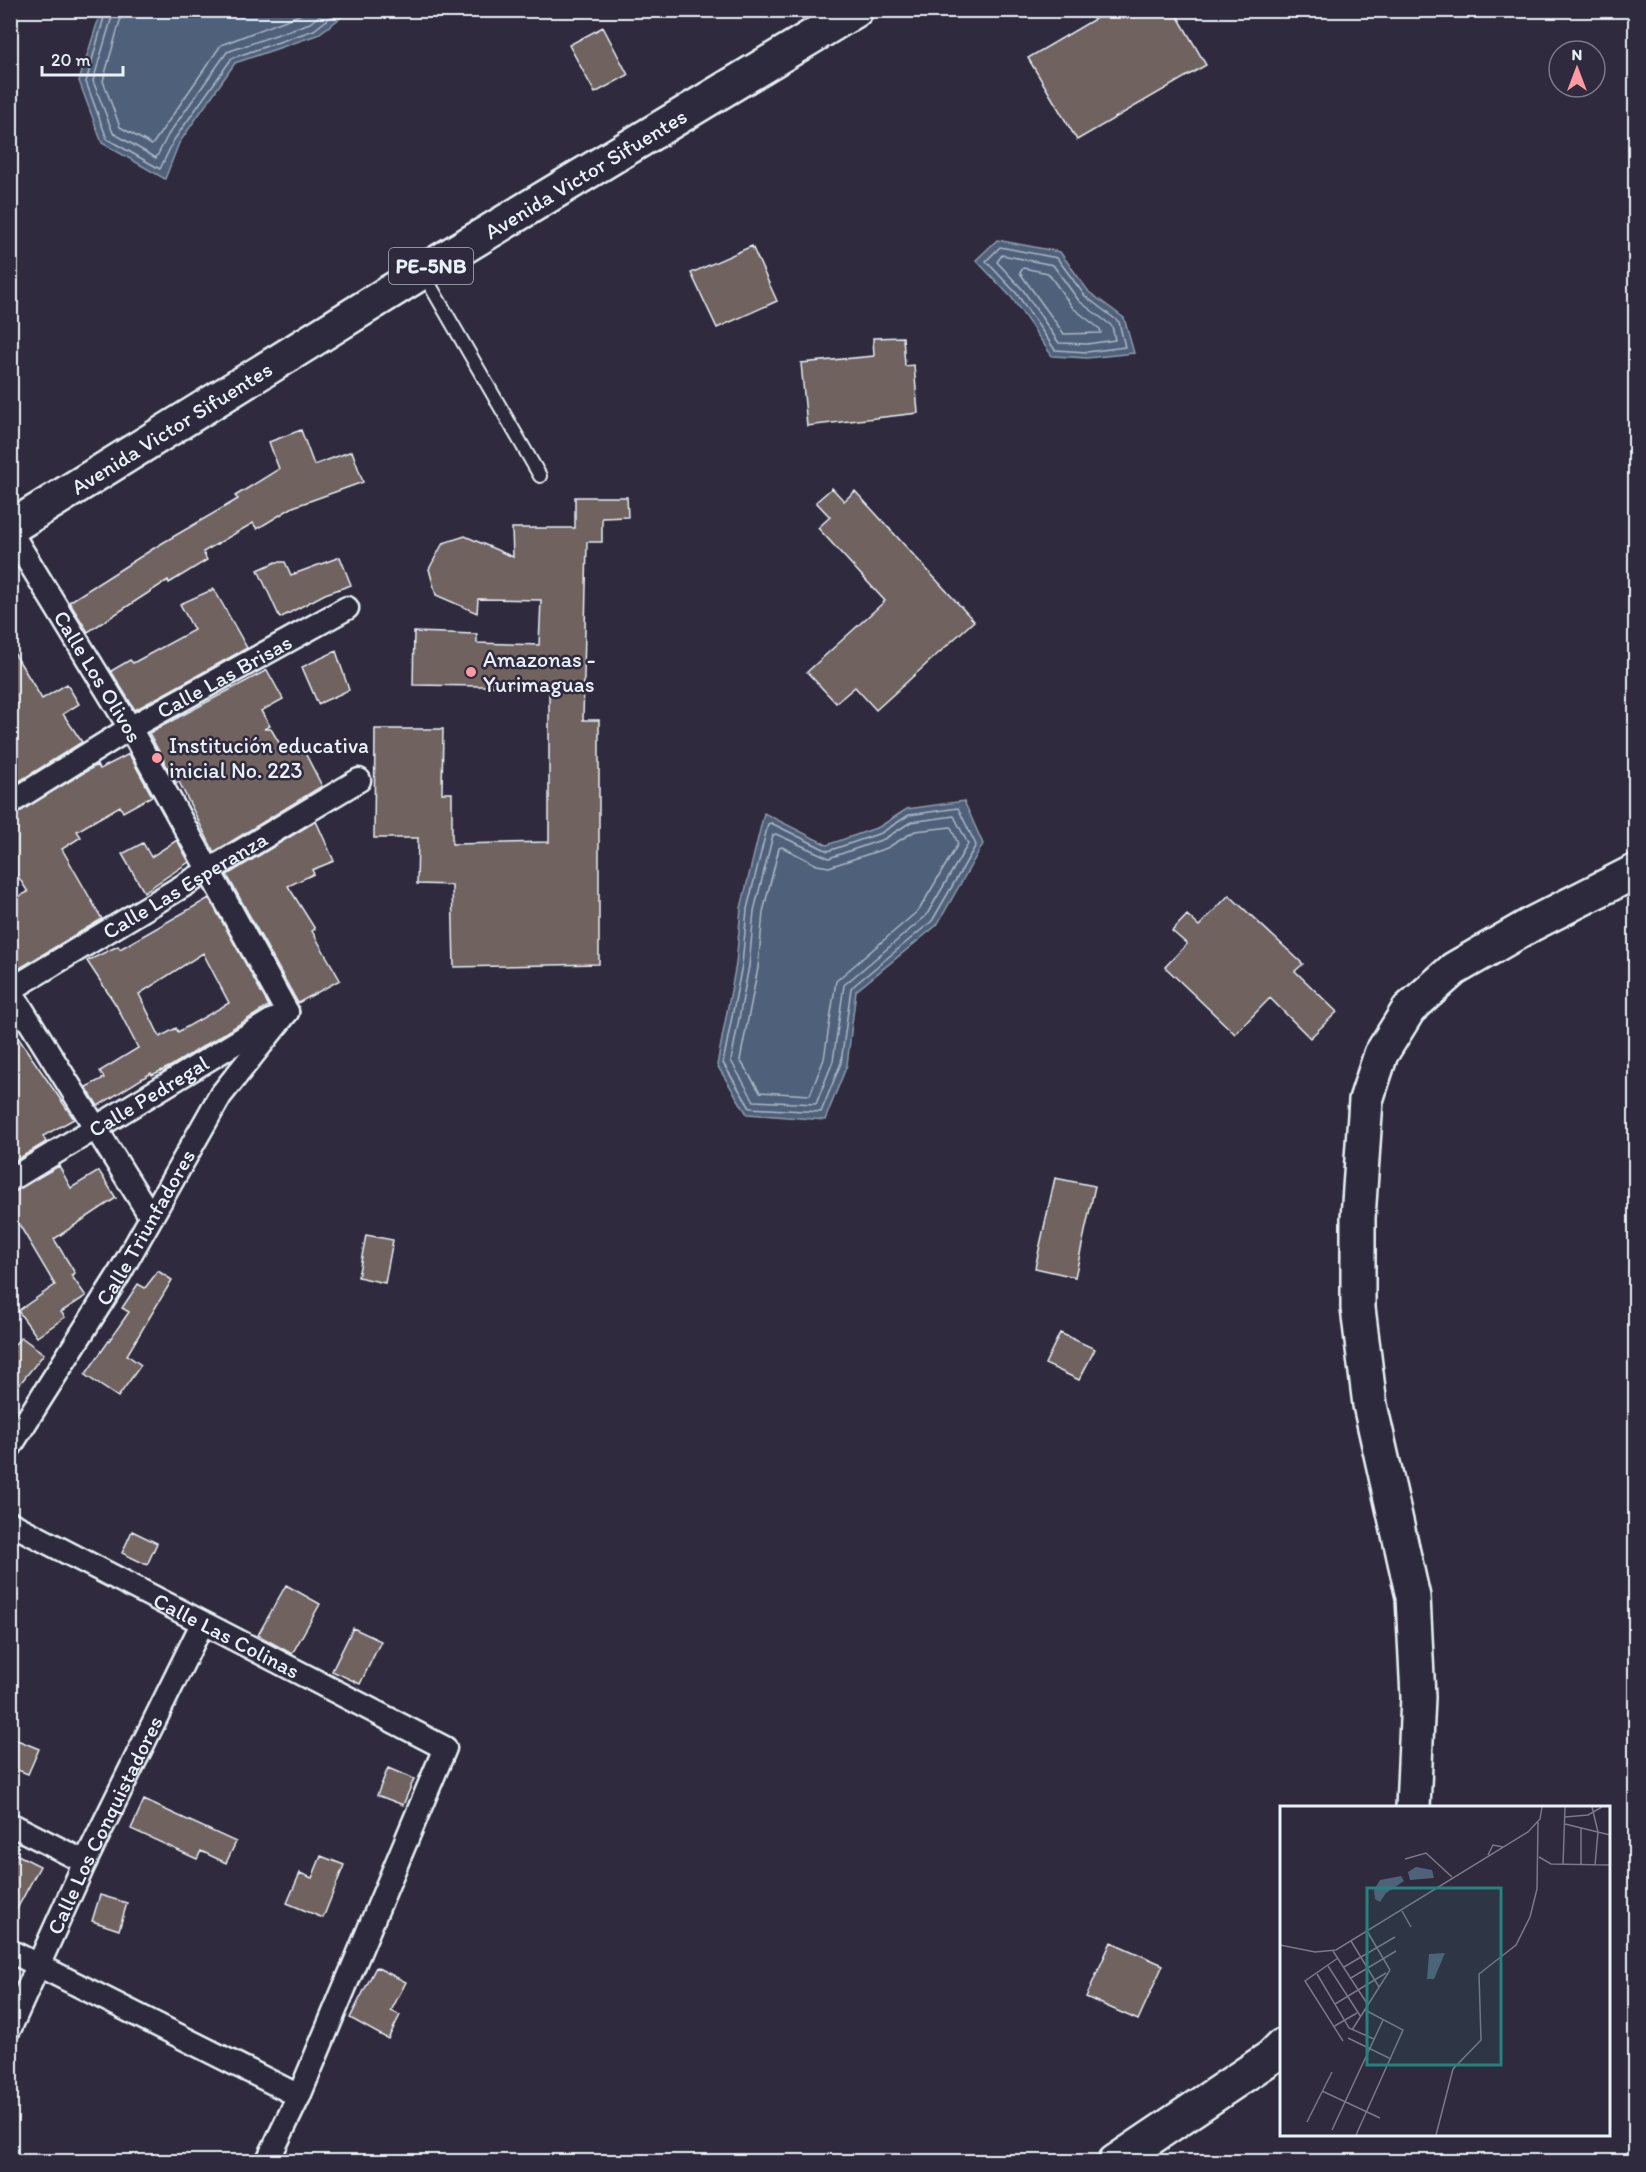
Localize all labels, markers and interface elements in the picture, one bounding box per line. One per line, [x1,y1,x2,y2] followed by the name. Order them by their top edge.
[42,39,123,77] scale bar
[1547,39,1607,99] north arrow
[1572,45,1582,64] text: N
[51,49,91,71] text: 20 m
[480,102,692,245] street label: Avenida Victor Sifuentes
[389,248,473,284] road number: PE-5NB
[66,356,277,501] street label: Avenida Victor Sifuentes
[48,605,148,747] street label: Calle Los Olivos
[152,628,297,725] street label: Calle Las Brisas
[483,646,596,698] place label: Amazonas - Yurimaguas
[464,665,478,679] marker: Amazonas - Yurimaguas
[169,732,369,784] place label: Institución educativa inicial No. 223
[150,751,164,765] marker: Institución educativa inicial No. 223
[98,825,273,945] street label: Calle Las Esperanza
[83,1049,214,1143] street label: Calle Pedregal
[90,1144,201,1311] street label: Calle Triunfadores
[149,1587,304,1685] street label: Calle Las Colinas
[41,1711,169,1939] street label: Calle Los Conquistadores
[1280,1806,1610,2136] inset map

